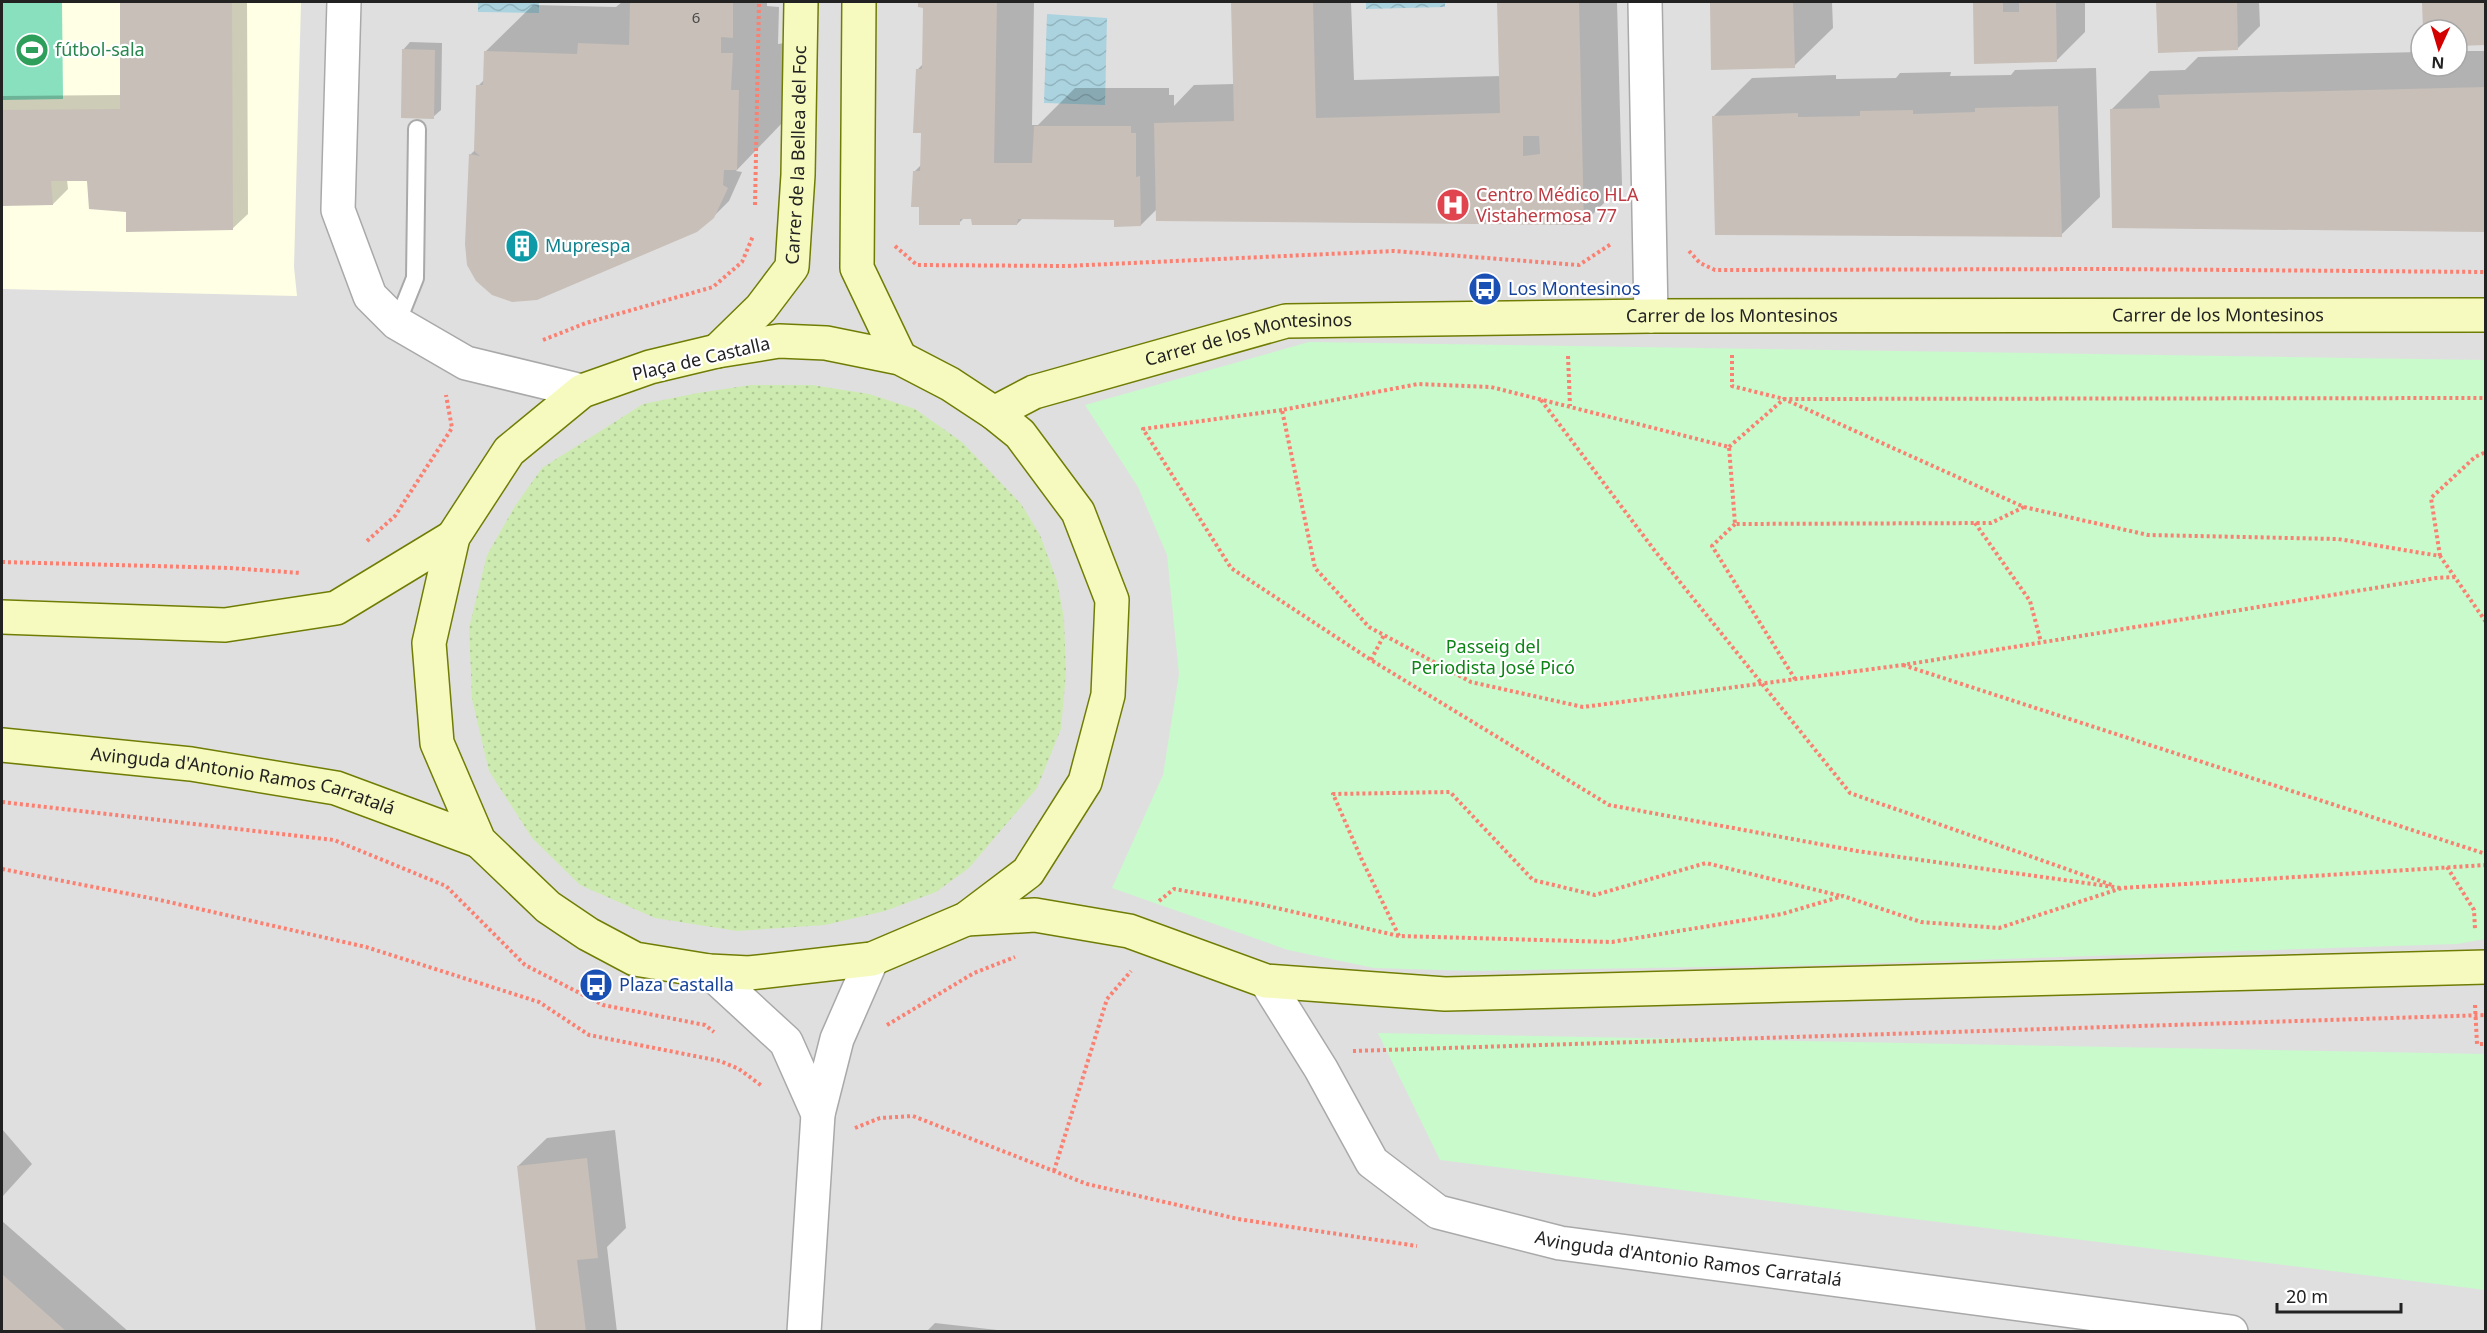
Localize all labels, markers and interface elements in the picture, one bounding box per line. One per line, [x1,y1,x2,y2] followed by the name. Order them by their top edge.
[692,7,700,27] house number: 6
[2409,18,2469,78] north arrow
[14,32,50,68] sports icon: fútbol-sala
[55,37,145,61] place label: fútbol-sala
[779,45,811,265] street label: Carrer de la Bellea del Foc
[2431,52,2445,74] text: N
[1476,182,1639,227] place label: Centro Médico HLA Vistahermosa 77
[1435,187,1471,223] hospital icon: Centro Médico HLA Vistahermosa 77
[504,228,540,264] building icon: Muprespa
[545,233,631,257] place label: Muprespa
[1467,271,1503,307] bus stop icon: Los Montesinos
[1508,276,1641,300] place label: Los Montesinos
[2112,302,2324,326] street label: Carrer de los Montesinos
[1626,303,1838,327] street label: Carrer de los Montesinos
[1142,307,1352,371] street label: Carrer de los Montesinos
[629,330,772,386] street label: Plaça de Castalla
[1411,634,1575,679] park label: Passeig del Periodista José Picó
[90,741,399,820] street label: Avinguda d'Antonio Ramos Carratalá
[578,967,614,1003] bus stop icon: Plaza Castalla
[619,972,734,996] place label: Plaza Castalla
[1533,1224,1844,1291] street label: Avinguda d'Antonio Ramos Carratalá
[2277,1276,2402,1314] scale bar
[2286,1284,2328,1308] text: 20 m

